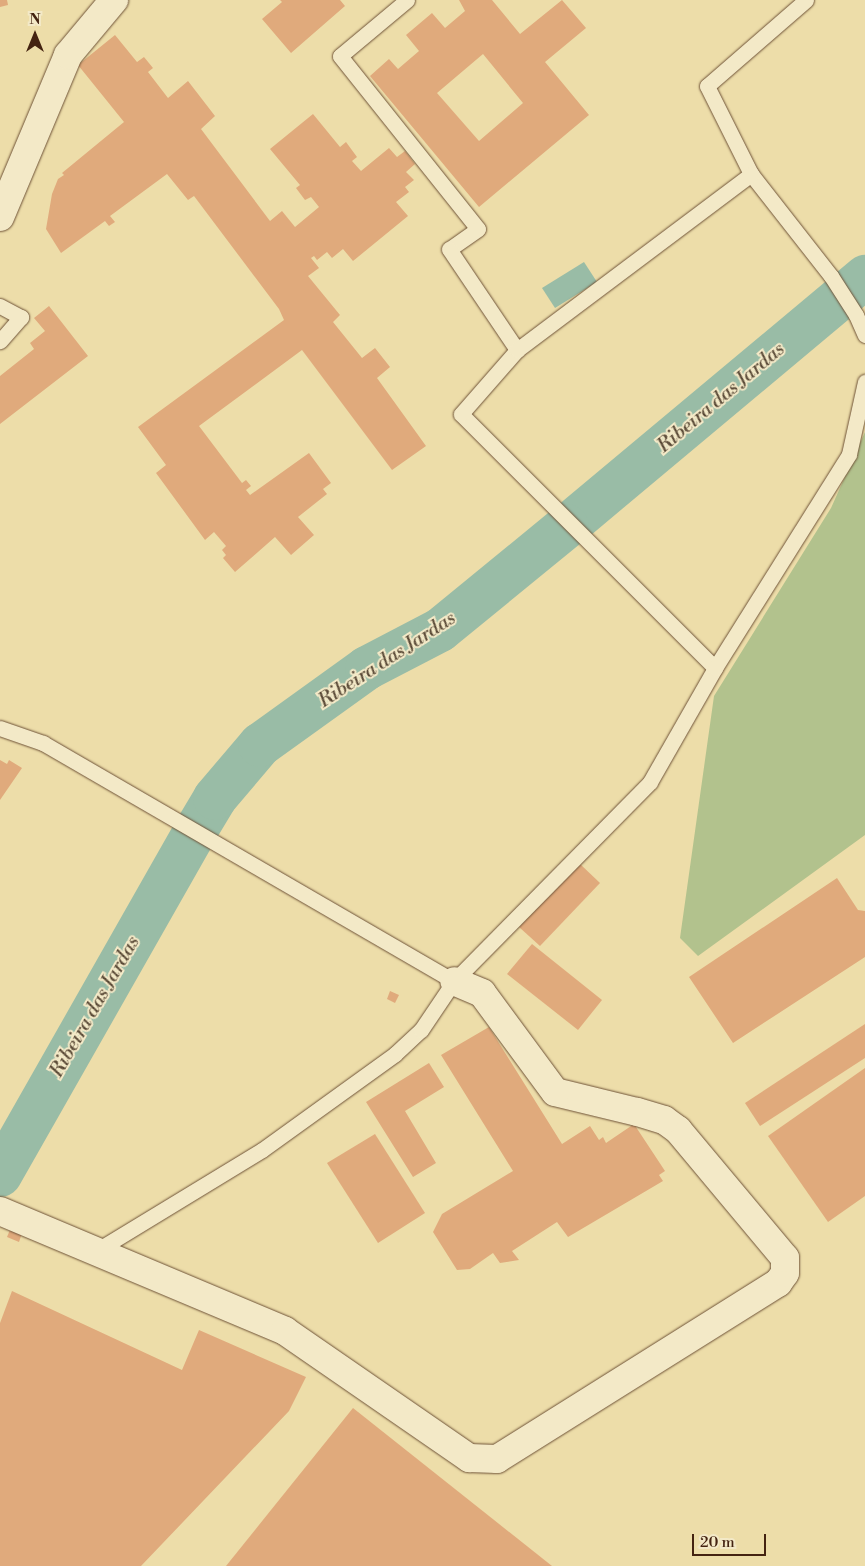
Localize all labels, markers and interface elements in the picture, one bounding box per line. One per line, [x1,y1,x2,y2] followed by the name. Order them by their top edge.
[10,10,60,60] north arrow
[29,11,41,29] text: N
[652,338,790,458] water label: Ribeira das Jardas
[314,607,460,713] water label: Ribeira das Jardas
[45,932,145,1082] water label: Ribeira das Jardas
[695,1524,769,1556] scale bar
[700,1533,735,1552] text: 20 m

